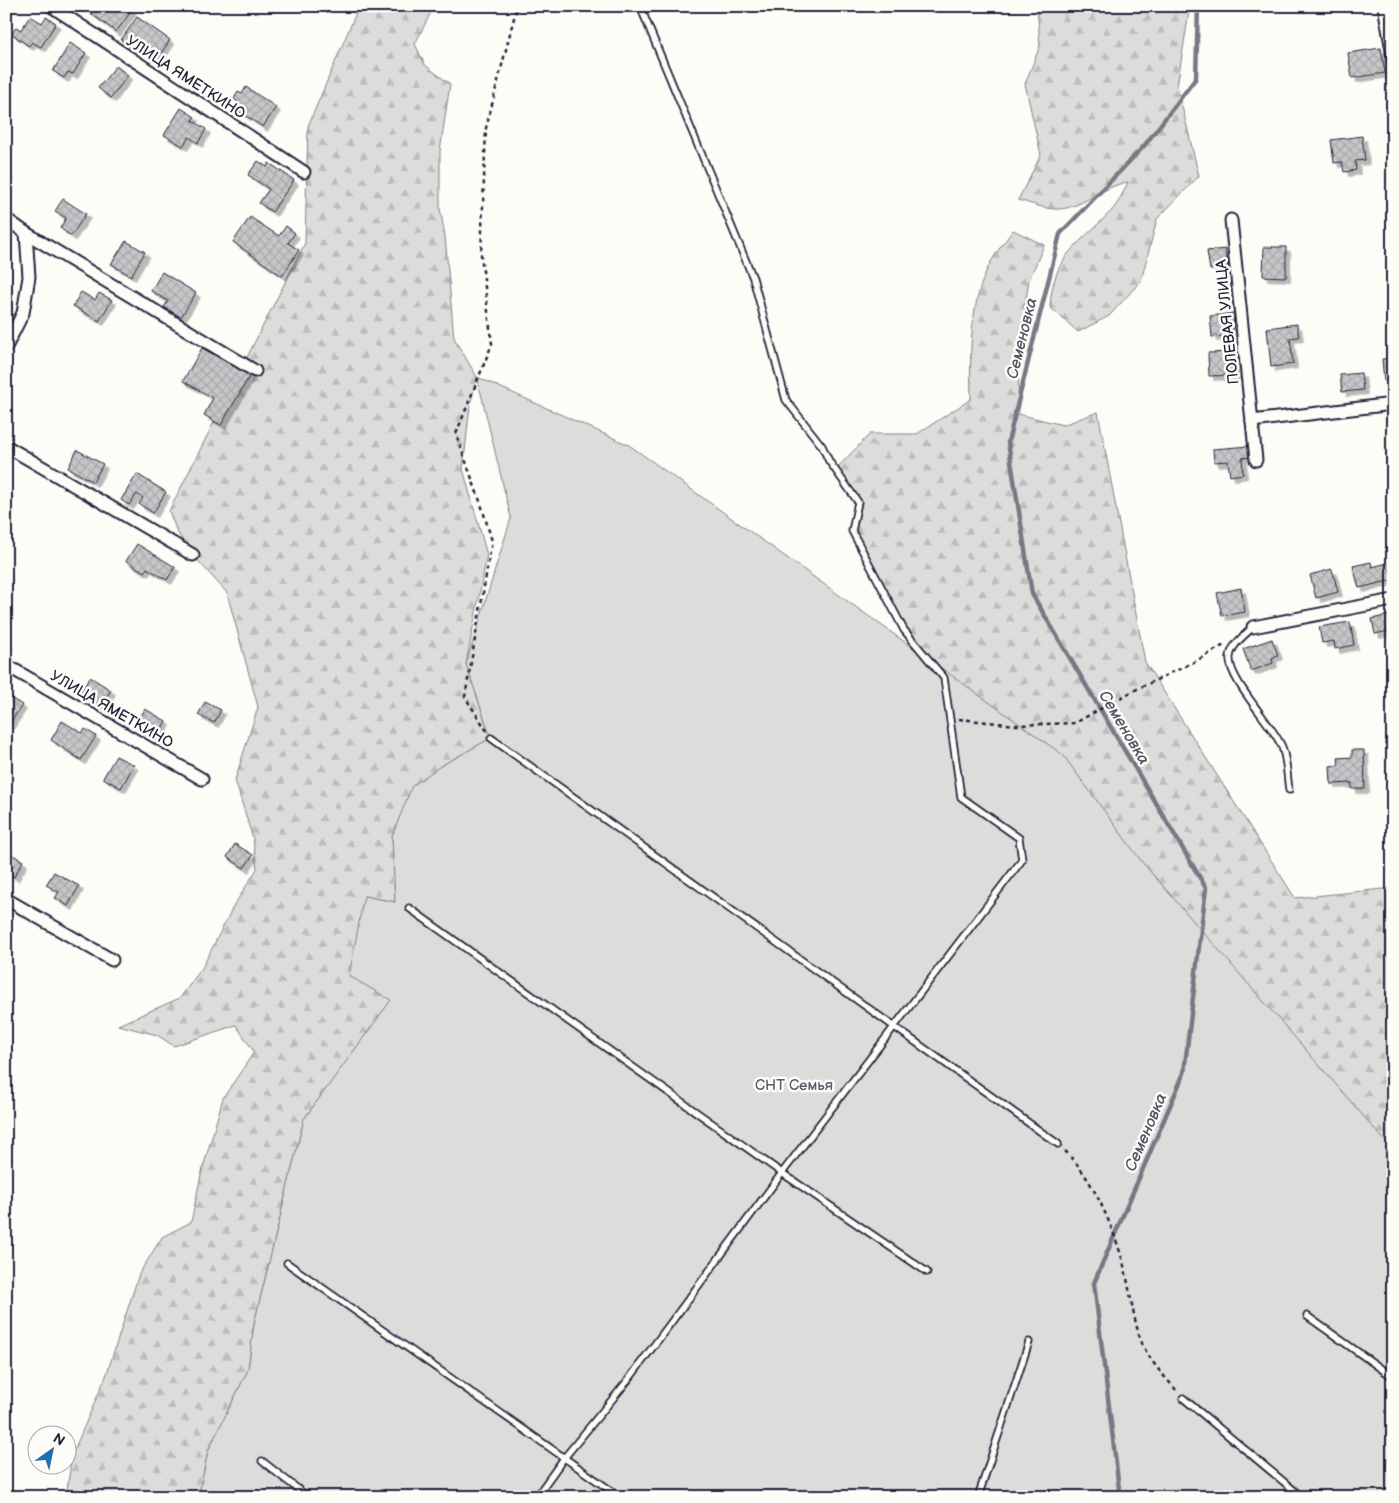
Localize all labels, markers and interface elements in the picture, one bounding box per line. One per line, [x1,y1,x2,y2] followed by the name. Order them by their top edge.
[122,32,249,123] street label: УЛИЦА ЯМЕТКИНО
[1211,258,1243,385] street label: ПОЛЕВАЯ УЛИЦА
[1003,296,1042,381] water label: Семеновка
[47,666,177,753] street label: УЛИЦА ЯМЕТКИНО
[1094,687,1153,768] water label: Семеновка
[755,1076,833,1095] park label: СНТ Семья
[1121,1091,1171,1174] water label: Семеновка
[28,1426,78,1476] north arrow
[50,1430,68,1450] text: N

